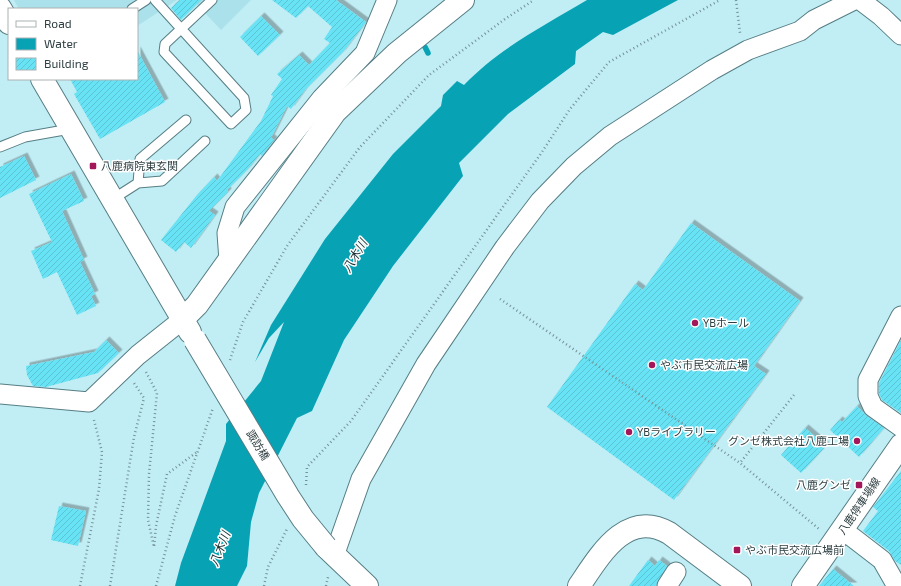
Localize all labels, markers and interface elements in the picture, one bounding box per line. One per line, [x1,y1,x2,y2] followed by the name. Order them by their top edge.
[8,8,138,80] legend
[44,16,72,30] text: Road
[44,36,78,50] text: Water
[44,56,89,70] text: Building
[101,159,178,172] place label: 八鹿病院東玄関
[88,161,98,171] marker: 八鹿病院東玄関
[339,235,370,275] water label: 八木川
[703,316,749,329] place label: YBホール
[690,318,700,328] marker: YBホール
[660,358,748,371] place label: やぶ市民交流広場
[647,360,657,370] marker: やぶ市民交流広場
[637,425,716,438] place label: YBライブラリー
[244,427,272,462] street label: 諏訪橋
[624,427,634,437] marker: YBライブラリー
[728,434,849,447] place label: グンゼ株式会社八鹿工場
[852,436,862,446] marker: グンゼ株式会社八鹿工場
[835,475,882,537] street label: 八鹿停車場線
[796,478,851,491] place label: 八鹿グンゼ
[854,480,864,490] marker: 八鹿グンゼ
[206,527,233,568] water label: 八木川
[745,543,844,556] place label: やぶ市民交流広場前
[732,545,742,555] marker: やぶ市民交流広場前

